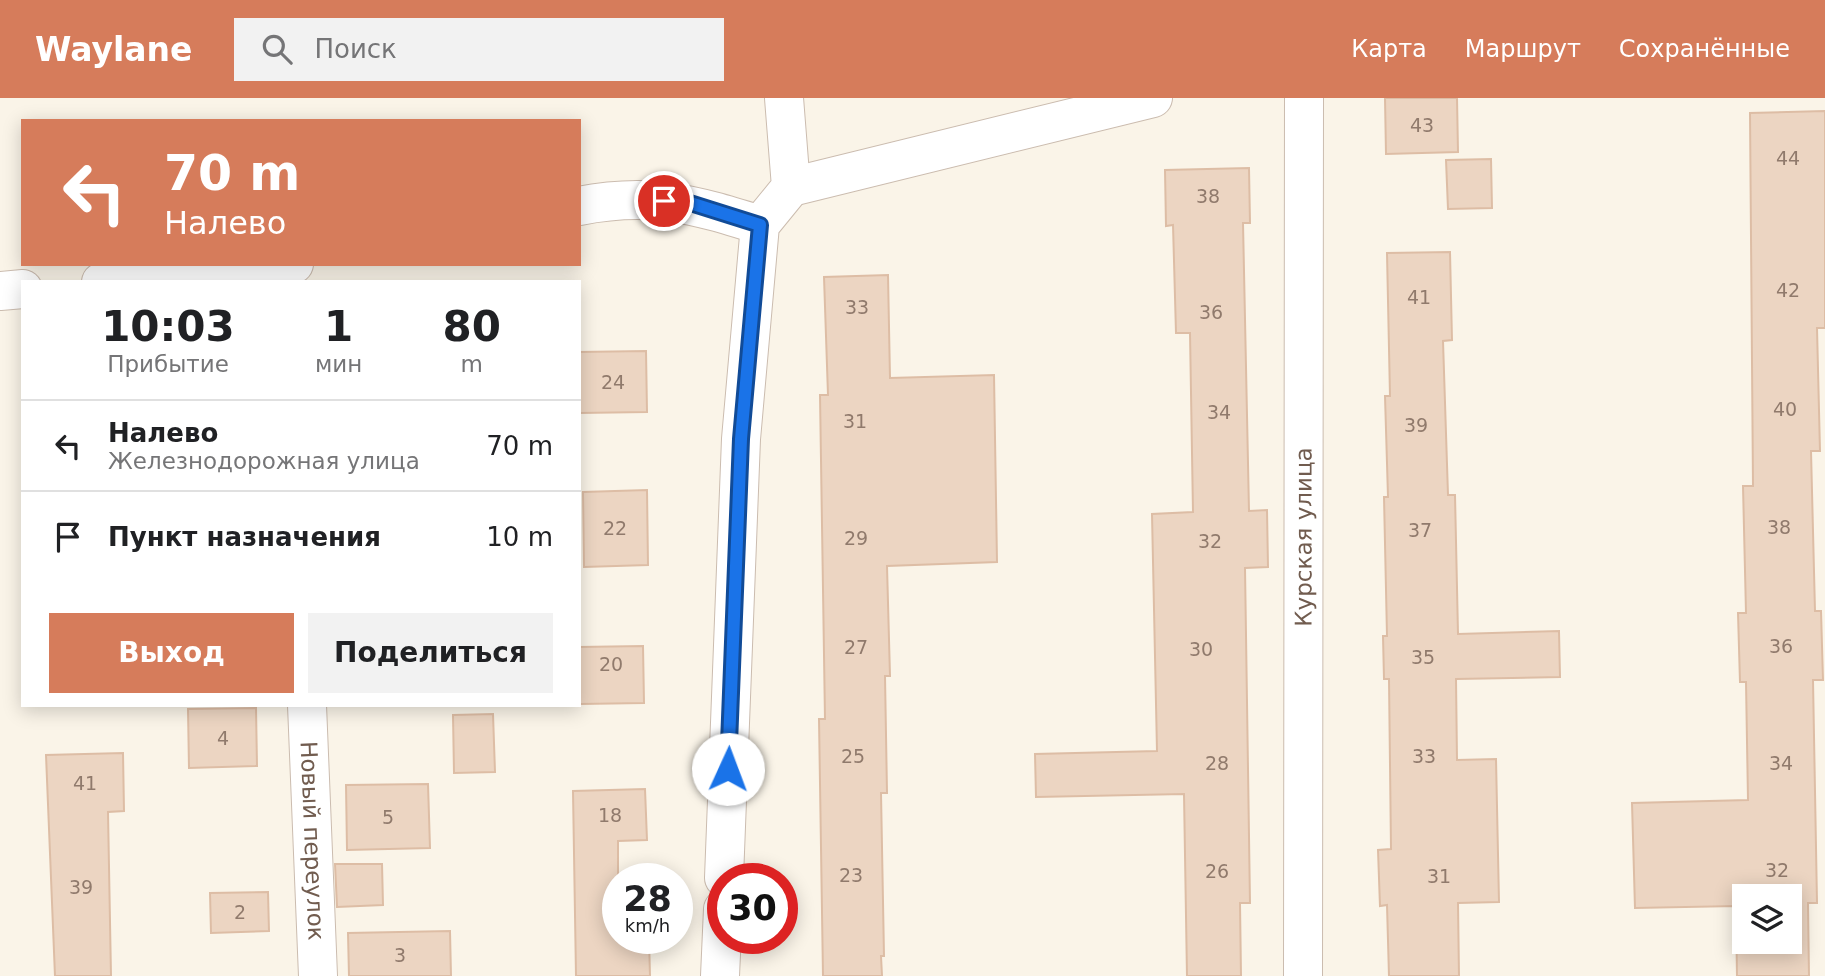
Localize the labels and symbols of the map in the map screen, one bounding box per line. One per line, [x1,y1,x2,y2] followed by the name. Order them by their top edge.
[1410,114,1434,136] house number: 43
[1776,147,1800,169] house number: 44
[634,171,694,231] pin
[1196,185,1220,207] house number: 38
[1776,279,1800,301] house number: 42
[1407,286,1431,308] house number: 41
[845,296,869,318] house number: 33
[1199,301,1223,323] house number: 36
[601,371,625,393] house number: 24
[1773,398,1797,420] house number: 40
[1207,401,1231,423] house number: 34
[843,410,867,432] house number: 31
[1404,414,1428,436] house number: 39
[1290,447,1317,627] street label: Курская улица
[1767,516,1791,538] house number: 38
[603,517,627,539] house number: 22
[1408,519,1432,541] house number: 37
[844,527,868,549] house number: 29
[1198,530,1222,552] house number: 32
[1769,635,1793,657] house number: 36
[844,636,868,658] house number: 27
[1189,638,1213,660] house number: 30
[1411,646,1435,668] house number: 35
[599,653,623,675] house number: 20
[217,727,229,749] house number: 4
[691,732,765,806] position arrow
[295,741,330,941] street label: Новый переулок
[841,745,865,767] house number: 25
[1412,745,1436,767] house number: 33
[1205,752,1229,774] house number: 28
[1769,752,1793,774] house number: 34
[73,772,97,794] house number: 41
[598,804,622,826] house number: 18
[382,806,394,828] house number: 5
[1765,859,1789,881] house number: 32
[1205,860,1229,882] house number: 26
[707,863,798,954] speed limit sign: 30
[839,864,863,886] house number: 23
[1427,865,1451,887] house number: 31
[69,876,93,898] house number: 39
[234,901,246,923] house number: 2
[394,944,406,966] house number: 3

